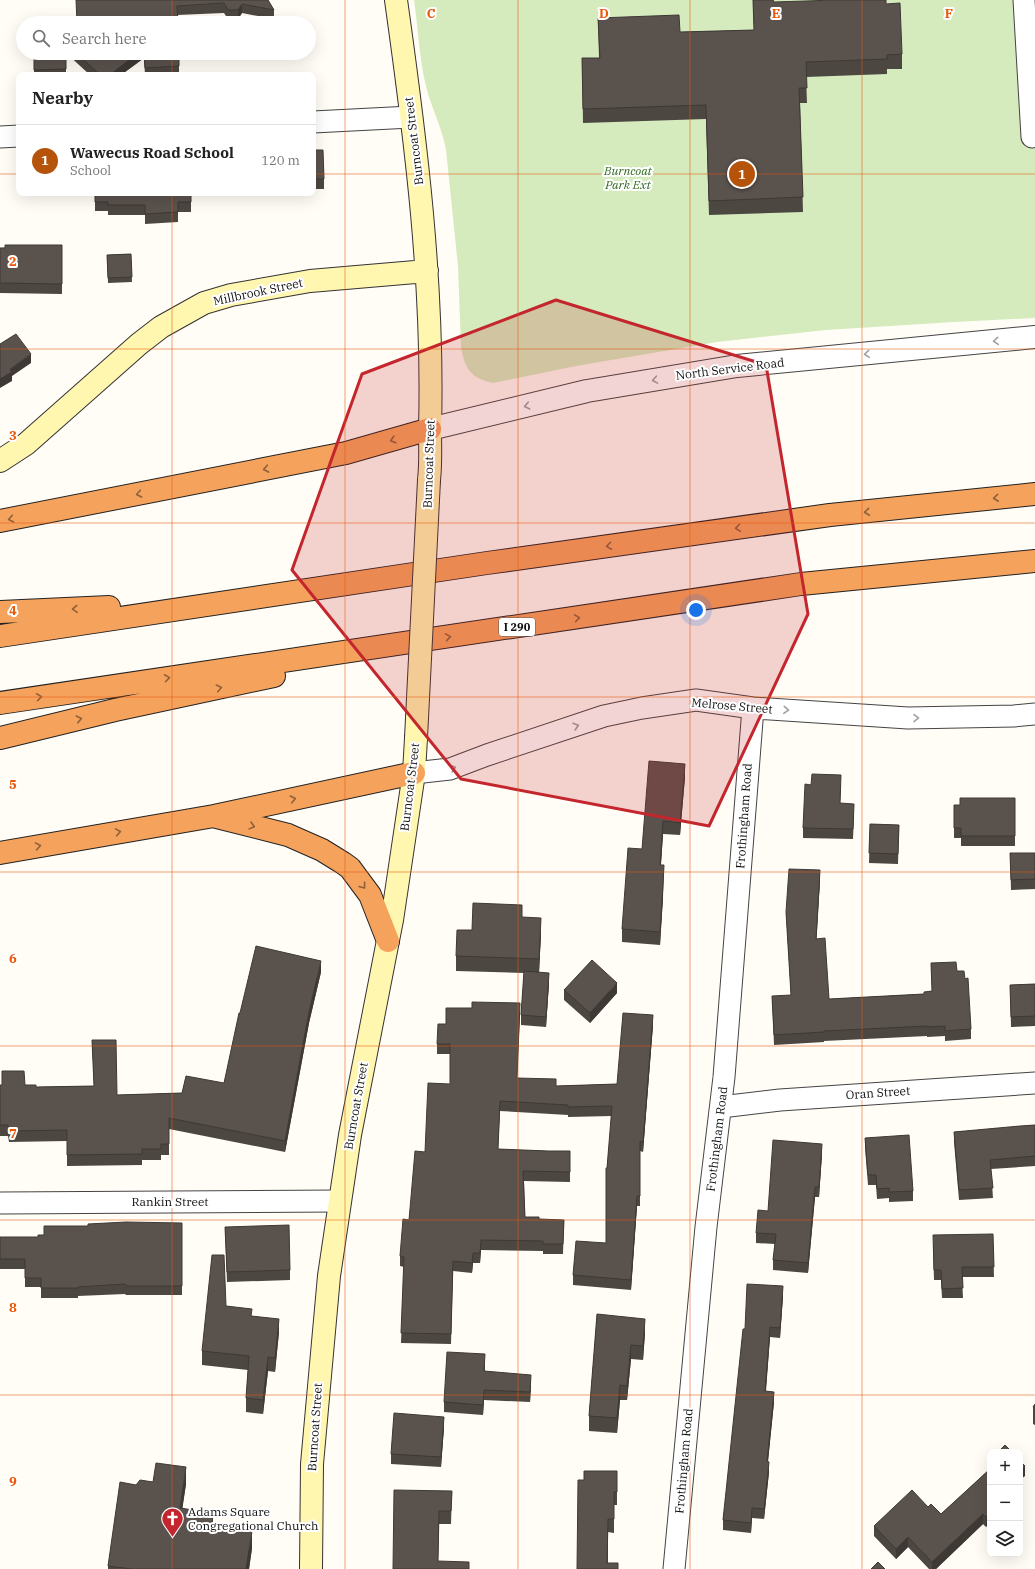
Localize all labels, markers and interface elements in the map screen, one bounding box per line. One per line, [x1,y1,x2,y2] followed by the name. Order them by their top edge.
[427,5,436,22] text: C
[599,5,609,22] text: D
[772,5,780,22] text: E
[945,5,953,22] text: F
[16,16,316,60] search box
[30,27,52,49] icon: search
[62,29,147,48] text: Search here
[32,87,93,109] text: Nearby
[401,96,426,186] street label: Burncoat Street
[70,143,234,162] text: Wawecus Road School
[41,152,49,169] text: 1
[261,152,300,169] text: 120 m
[729,159,755,189] pin: 1
[70,162,111,179] text: School
[603,163,653,192] park label: Burncoat Park Ext
[9,253,17,270] text: 2
[212,275,304,308] street label: Millbrook Street
[993,336,999,345] one-way arrow
[864,349,870,358] one-way arrow
[675,354,785,383] street label: North Service Road
[651,375,658,383] one-way arrow
[524,401,530,409] one-way arrow
[419,420,438,508] street label: Burncoat Street
[9,427,17,444] text: 3
[390,435,397,444] one-way arrow
[263,464,269,472] one-way arrow
[136,490,142,498] one-way arrow
[993,493,999,502] one-way arrow
[864,507,870,516] one-way arrow
[8,515,14,523] one-way arrow
[735,523,741,532] one-way arrow
[606,541,612,550] one-way arrow
[686,600,706,620] your location
[9,602,17,619] text: 4
[72,605,78,613] one-way arrow
[574,614,580,623] one-way arrow
[499,618,535,636] road number: I 290
[445,633,451,642] one-way arrow
[164,674,170,683] one-way arrow
[216,685,222,693] one-way arrow
[36,693,42,702] one-way arrow
[691,694,773,717] street label: Melrose Street
[783,706,789,715] one-way arrow
[913,713,919,722] one-way arrow
[75,715,82,723] one-way arrow
[572,722,579,731] one-way arrow
[397,742,422,832] street label: Burncoat Street
[732,763,755,869] street label: Frothingham Road
[449,764,456,773] one-way arrow
[9,776,17,793] text: 5
[290,795,296,803] one-way arrow
[248,821,255,830] one-way arrow
[115,828,121,837] one-way arrow
[35,842,42,851] one-way arrow
[358,882,365,889] one-way arrow
[9,950,17,967] text: 6
[340,1061,371,1151] street label: Burncoat Street
[845,1083,911,1102] street label: Oran Street
[703,1085,730,1192] street label: Frothingham Road
[9,1125,17,1142] text: 7
[131,1194,209,1209] street label: Rankin Street
[9,1299,17,1316] text: 8
[304,1382,325,1472] street label: Burncoat Street
[671,1408,696,1514] street label: Frothingham Road
[987,1449,1023,1557] map controls
[987,1449,1023,1485] button: +
[9,1473,17,1490] text: 9
[987,1485,1023,1521] button: −
[188,1504,319,1533] place label: Adams Square Congregational Church
[160,1506,186,1539] church icon: Adams Square Congregational Church
[987,1521,1023,1557] button: layers

